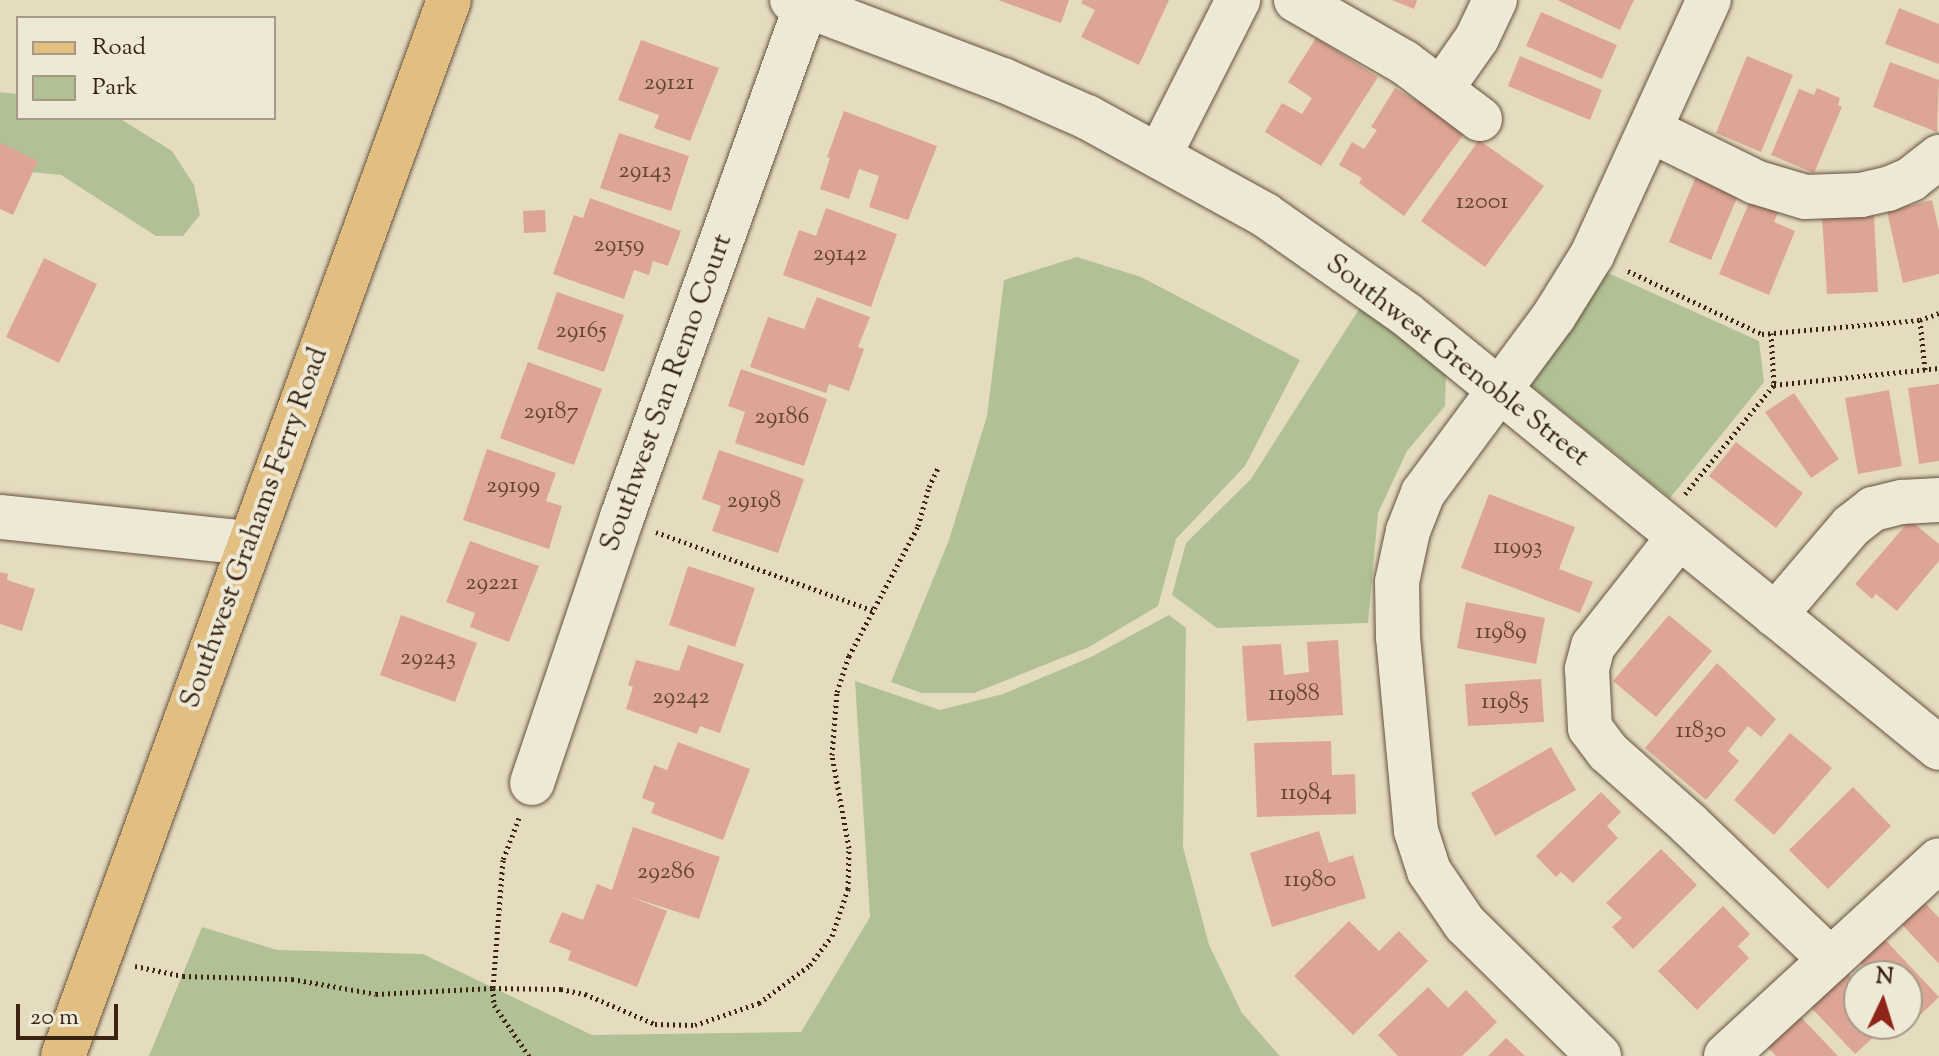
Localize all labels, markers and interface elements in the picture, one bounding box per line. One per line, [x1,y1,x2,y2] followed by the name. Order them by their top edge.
[16,16,276,120] legend
[92,31,146,65] text: Road
[644,70,694,98] house number: 29121
[92,71,138,105] text: Park
[619,158,671,186] house number: 29143
[1456,189,1508,217] house number: 12001
[594,230,740,556] street label: Southwest San Remo Court
[594,232,644,260] house number: 29159
[813,241,867,269] house number: 29142
[1318,248,1596,474] street label: Southwest Grenoble Street
[555,318,607,346] house number: 29165
[174,343,336,713] street label: Southwest Grahams Ferry Road
[523,399,579,427] house number: 29187
[755,404,809,432] house number: 29186
[486,473,540,501] house number: 29199
[727,488,781,516] house number: 29198
[1493,534,1543,562] house number: 11993
[465,570,519,598] house number: 29221
[1475,619,1527,647] house number: 11989
[400,645,456,673] house number: 29243
[1268,681,1320,709] house number: 11988
[652,684,710,712] house number: 29242
[1481,689,1529,717] house number: 11985
[1676,718,1726,746] house number: 11830
[1280,780,1332,808] house number: 11984
[637,859,695,887] house number: 29286
[1284,867,1336,895] house number: 11980
[1843,960,1923,1040] north arrow
[1875,961,1894,995] text: N
[20,988,122,1038] scale bar
[30,1001,79,1035] text: 20 m

